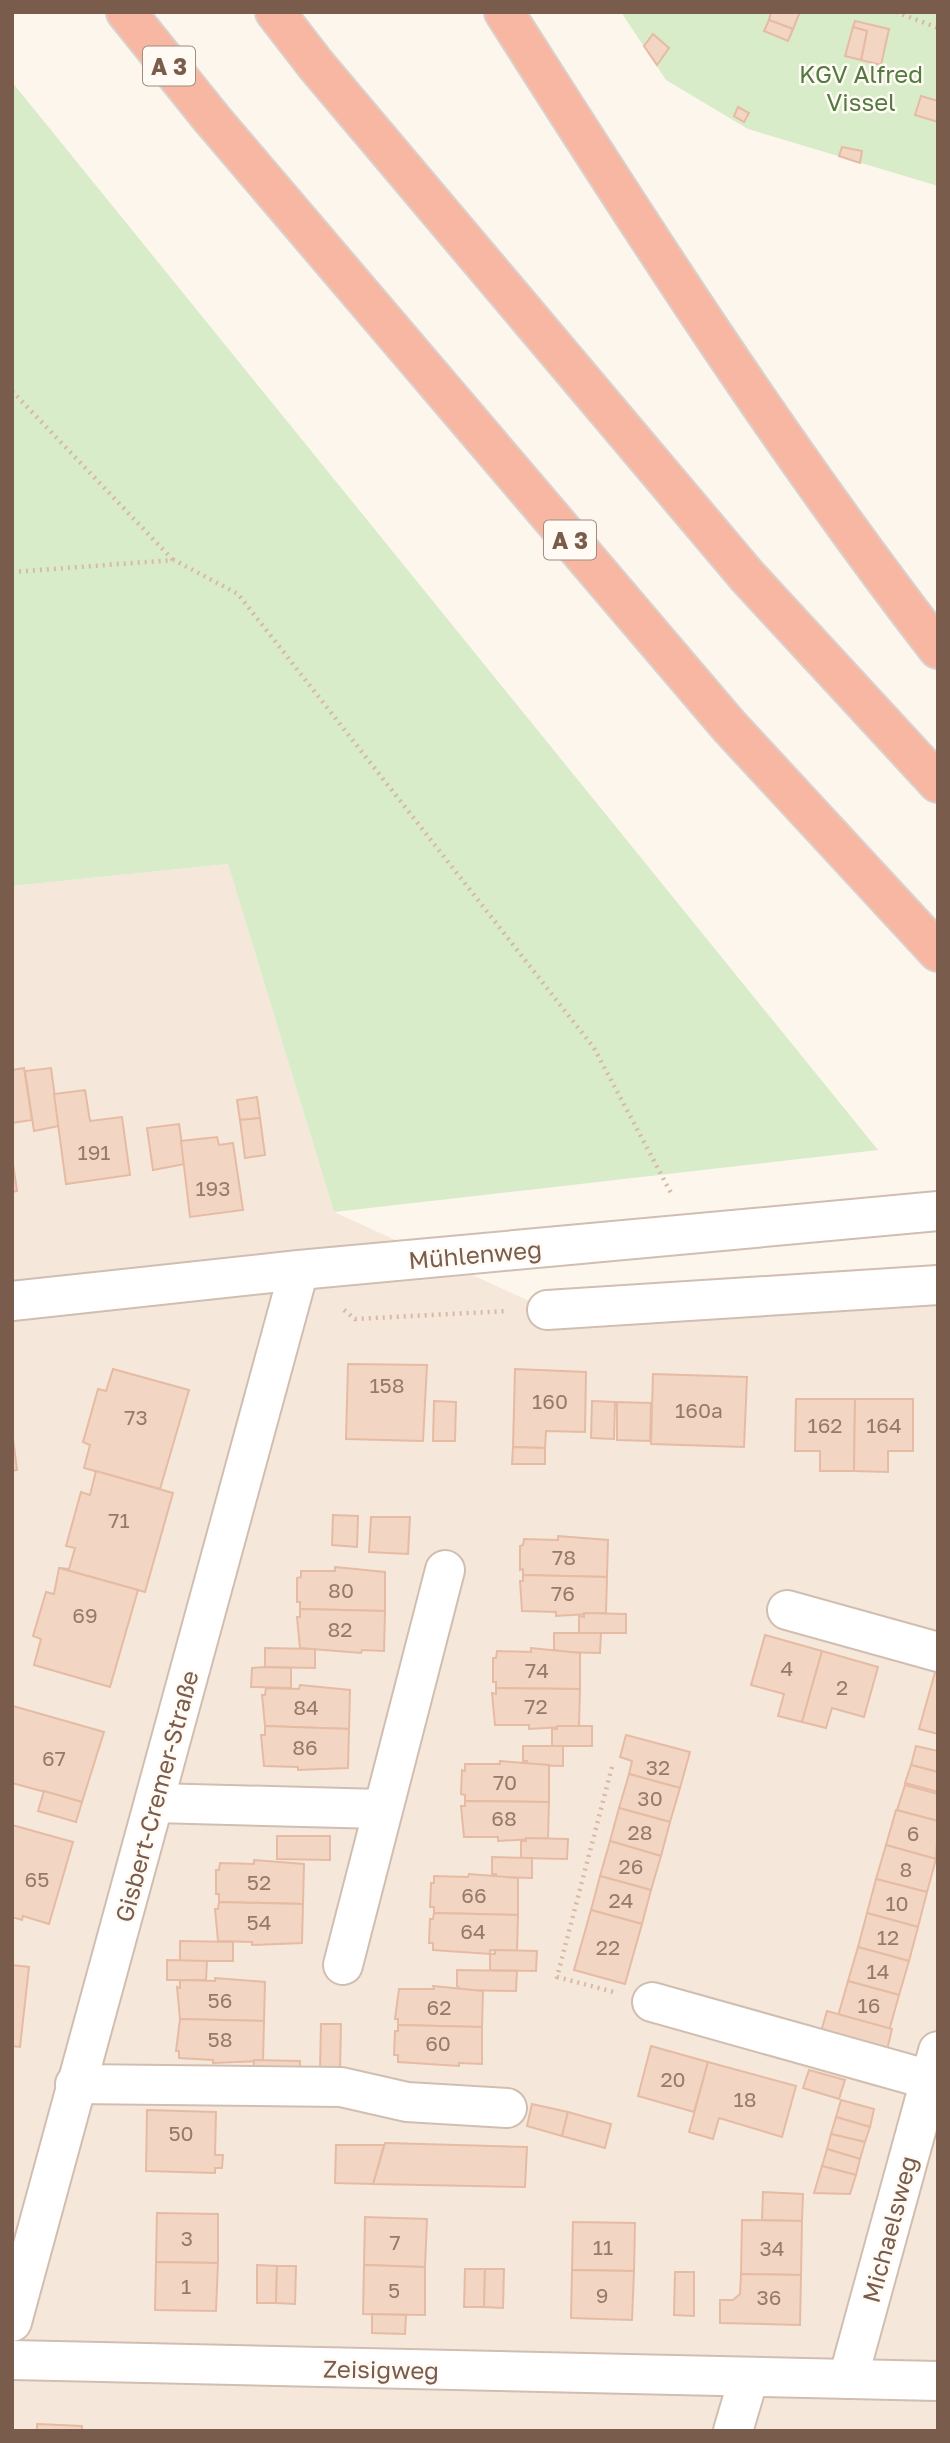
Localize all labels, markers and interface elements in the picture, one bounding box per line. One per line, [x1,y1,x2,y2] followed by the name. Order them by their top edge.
[143,46,195,86] road number: A 3
[799,59,923,116] park label: KGV Alfred Vissel
[544,520,596,560] road number: A 3
[77,1139,111,1165] house number: 191
[195,1175,231,1201] house number: 193
[407,1234,543,1274] street label: Mühlenweg
[369,1372,405,1398] house number: 158
[532,1388,568,1414] house number: 160
[675,1397,723,1423] house number: 160a
[124,1404,148,1430] house number: 73
[807,1412,843,1438] house number: 162
[866,1412,902,1438] house number: 164
[108,1507,130,1533] house number: 71
[552,1544,576,1570] house number: 78
[328,1577,354,1603] house number: 80
[551,1580,575,1606] house number: 76
[72,1602,98,1628] house number: 69
[328,1616,353,1642] house number: 82
[781,1655,793,1681] house number: 4
[525,1657,549,1683] house number: 74
[108,1667,204,1925] street label: Gisbert-Cremer-Straße
[836,1674,848,1700] house number: 2
[524,1693,548,1719] house number: 72
[293,1694,319,1720] house number: 84
[292,1734,318,1760] house number: 86
[42,1745,66,1771] house number: 67
[646,1754,670,1780] house number: 32
[493,1769,517,1795] house number: 70
[637,1785,663,1811] house number: 30
[491,1805,517,1831] house number: 68
[628,1819,653,1845] house number: 28
[907,1820,919,1846] house number: 6
[619,1853,643,1879] house number: 26
[900,1856,912,1882] house number: 8
[25,1866,49,1892] house number: 65
[247,1869,271,1895] house number: 52
[461,1882,487,1908] house number: 66
[609,1887,634,1913] house number: 24
[885,1890,909,1916] house number: 10
[247,1909,272,1935] house number: 54
[460,1918,486,1944] house number: 64
[877,1924,899,1950] house number: 12
[596,1934,620,1960] house number: 22
[867,1958,890,1984] house number: 14
[208,1987,232,2013] house number: 56
[858,1992,880,2018] house number: 16
[427,1994,451,2020] house number: 62
[208,2026,233,2052] house number: 58
[425,2030,451,2056] house number: 60
[660,2066,686,2092] house number: 20
[734,2086,757,2112] house number: 18
[168,2120,194,2146] house number: 50
[855,2152,923,2306] street label: Michaelsweg
[181,2225,193,2251] house number: 3
[389,2229,401,2255] house number: 7
[593,2234,613,2260] house number: 11
[759,2235,785,2261] house number: 34
[181,2273,191,2299] house number: 1
[388,2277,400,2303] house number: 5
[596,2282,608,2308] house number: 9
[757,2284,782,2310] house number: 36
[323,2353,439,2385] street label: Zeisigweg

